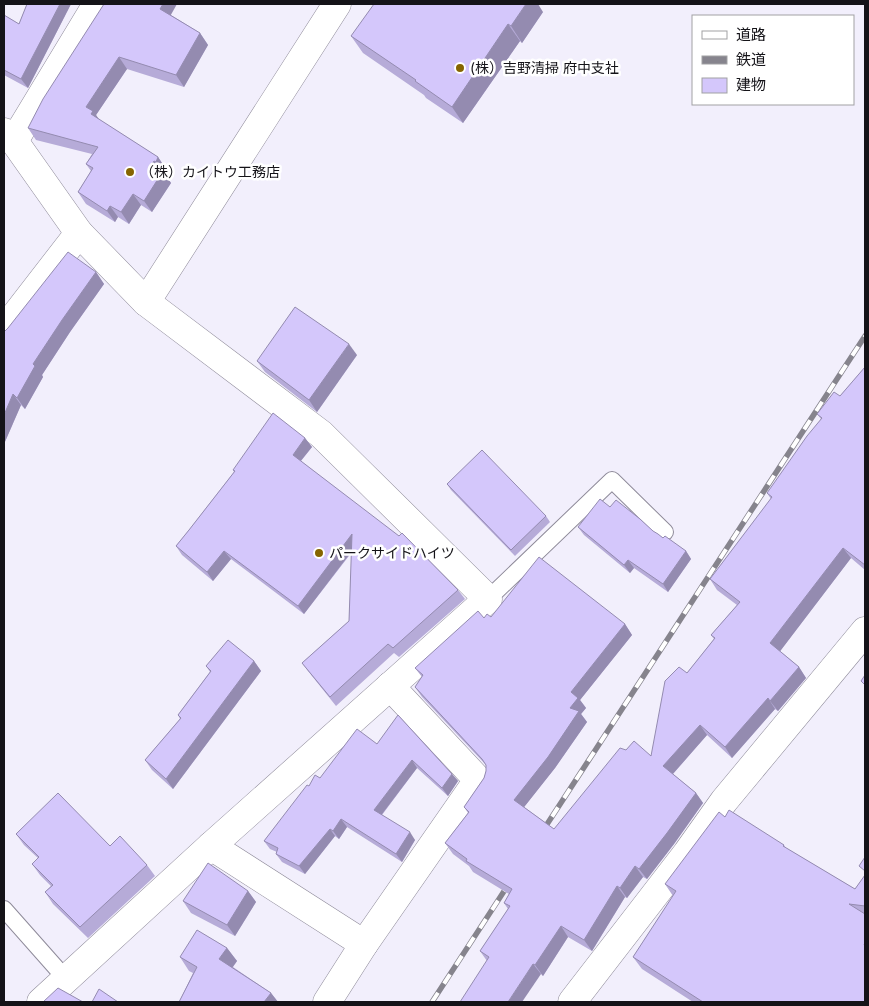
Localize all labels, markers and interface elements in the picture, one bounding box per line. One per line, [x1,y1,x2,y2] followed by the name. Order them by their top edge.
[692,15,854,105] legend
[736,25,766,44] text: 道路
[736,50,766,69] text: 鉄道
[470,59,619,76] place label: (株）吉野清掃 府中支社
[454,62,466,74] marker: (株）吉野清掃 府中支社
[736,75,766,94] text: 建物
[140,163,280,180] place label: （株）カイトウ工務店
[124,166,136,178] marker: （株）カイトウ工務店
[329,544,455,561] place label: パークサイドハイツ
[313,547,325,559] marker: パークサイドハイツ

